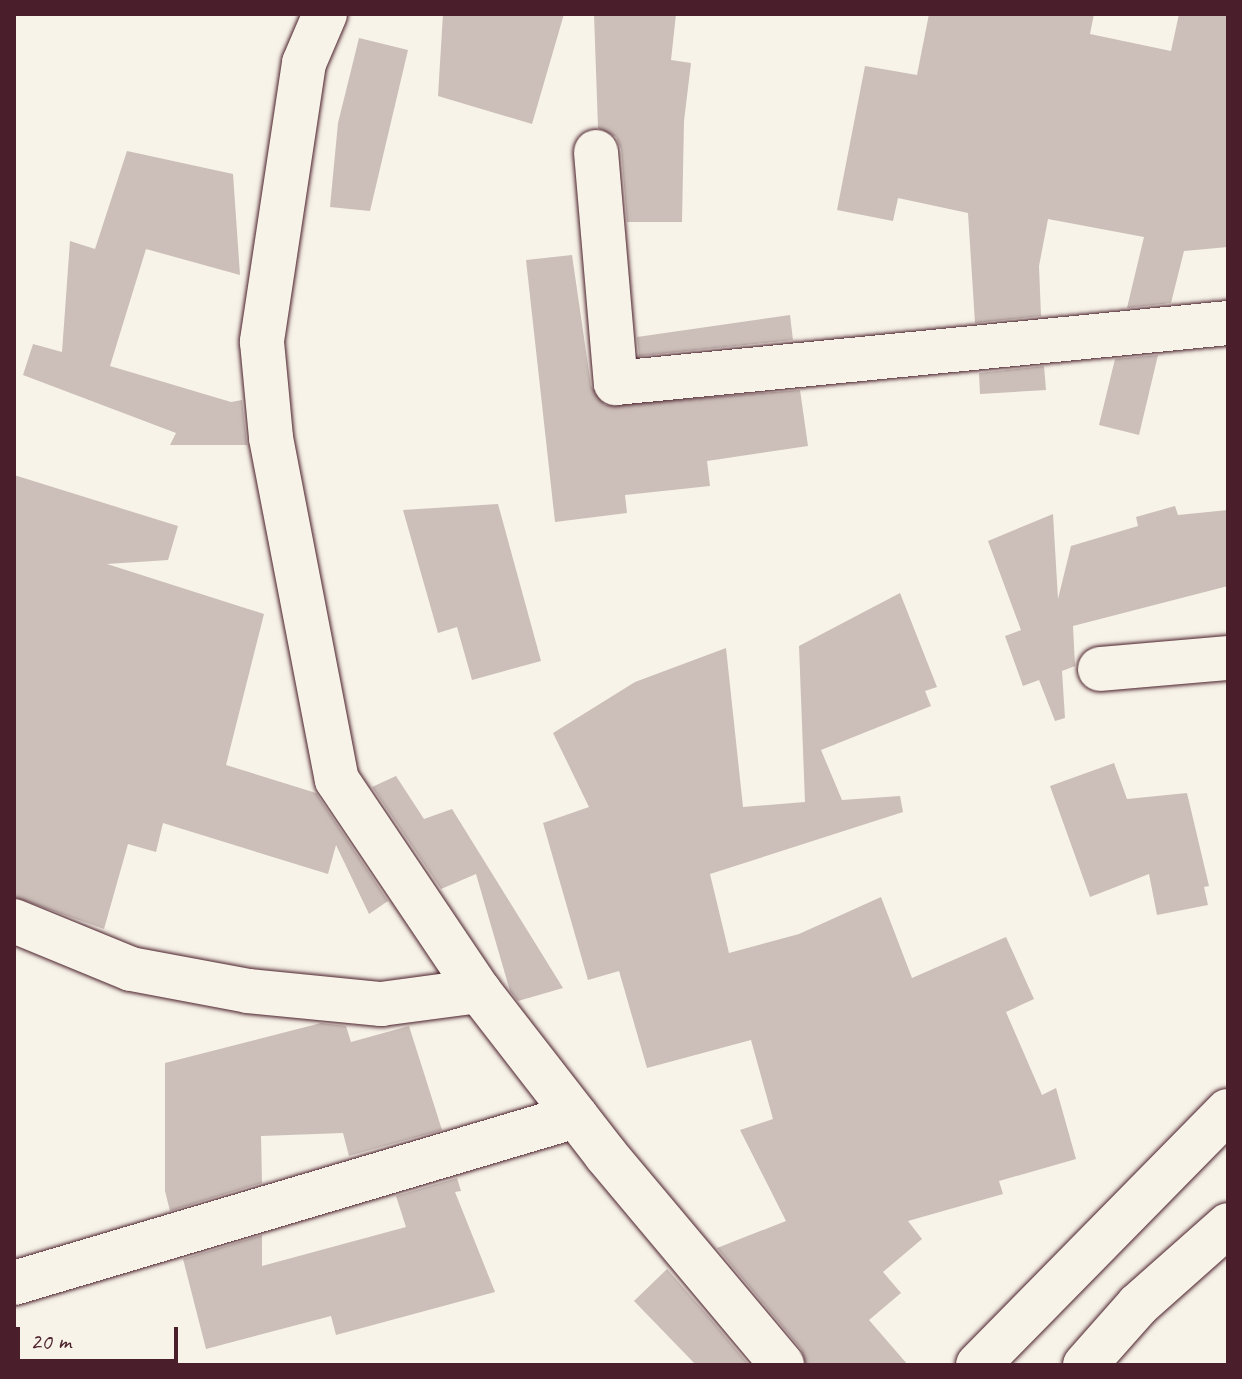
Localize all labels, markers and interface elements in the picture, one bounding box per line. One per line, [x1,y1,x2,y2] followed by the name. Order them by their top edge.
[20,1311,182,1361] scale bar
[30,1326,71,1356] text: 20 m

